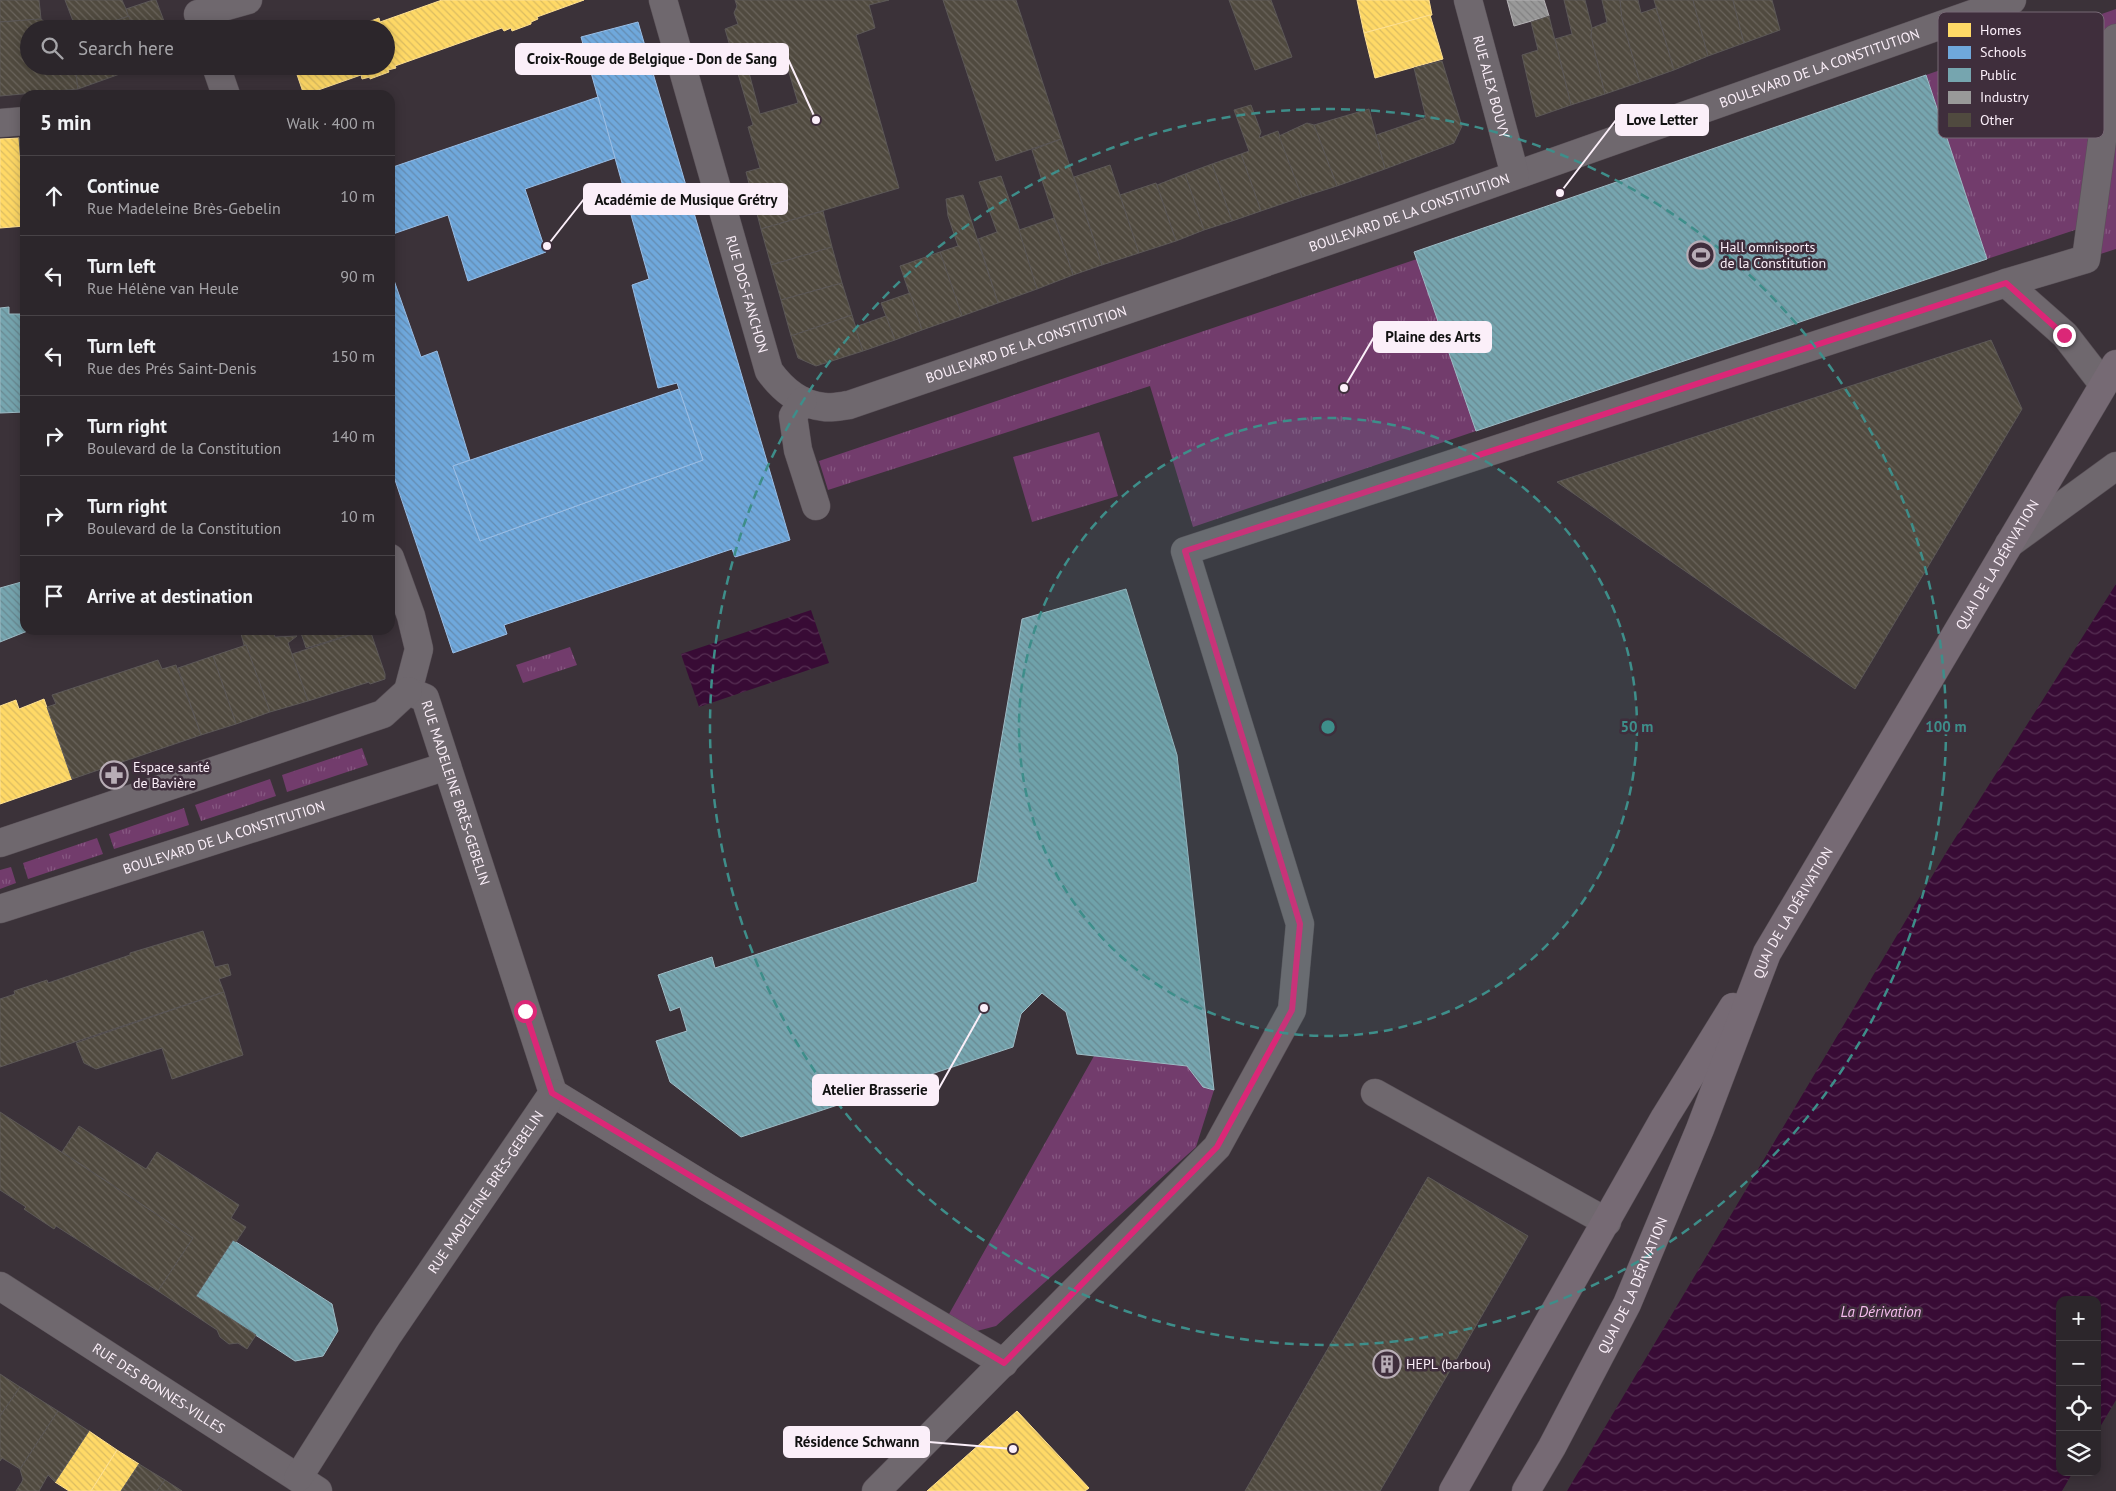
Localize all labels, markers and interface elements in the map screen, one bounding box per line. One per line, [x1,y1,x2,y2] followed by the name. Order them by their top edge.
[1938,12,2104,138] legend
[20,20,395,75] search box
[1980,21,2021,39] text: Homes
[1717,24,1922,112] street label: BOULEVARD DE LA CONSTITUTION
[1469,33,1514,141] street label: RUE ALEX BOUVY
[38,34,66,62] icon: search
[78,36,174,60] text: Search here
[1980,43,2027,61] text: Schools
[516,44,788,74] callout: Croix-Rouge de Belgique - Don de Sang
[527,49,777,68] text: Croix-Rouge de Belgique - Don de Sang
[1980,66,2017,84] text: Public
[1980,88,2029,106] text: Industry
[1616,105,1708,135] callout: Love Letter
[40,109,91,136] text: 5 min
[1626,110,1698,129] text: Love Letter
[1980,111,2014,129] text: Other
[286,113,375,133] text: Walk · 400 m
[1306,169,1512,256] street label: BOULEVARD DE LA CONSTITUTION
[87,174,159,198] text: Continue
[40,182,68,210] icon: ahead
[584,184,787,214] callout: Académie de Musique Grétry
[340,186,375,206] text: 10 m
[595,190,778,209] text: Académie de Musique Grétry
[87,198,281,218] text: Rue Madeleine Brès-Gebelin
[722,233,772,355] street label: RUE DOS-FANCHON
[1720,238,1826,272] place label: Hall omnisports de la Constitution
[1686,240,1716,270] sports icon: Hall omnisports de la Constitution
[87,254,156,278] text: Turn left
[40,262,68,290] icon: left
[340,266,375,286] text: 90 m
[87,278,239,298] text: Rue Hélène van Heule
[923,302,1129,387] street label: BOULEVARD DE LA CONSTITUTION
[1374,322,1491,352] callout: Plaine des Arts
[2053,324,2076,347] route end
[1385,327,1481,346] text: Plaine des Arts
[87,334,156,358] text: Turn left
[40,342,68,370] icon: left
[332,346,375,366] text: 150 m
[87,358,257,378] text: Rue des Prés Saint-Denis
[87,414,167,438] text: Turn right
[40,422,68,450] icon: right
[332,426,375,446] text: 140 m
[87,438,281,458] text: Boulevard de la Constitution
[87,494,167,518] text: Turn right
[1952,496,2043,633] street label: QUAI DE LA DÉRIVATION
[40,502,68,530] icon: right
[340,506,375,526] text: 10 m
[87,518,281,538] text: Boulevard de la Constitution
[40,582,68,610] icon: arrive
[87,584,253,608] text: Arrive at destination
[417,698,494,888] street label: RUE MADELEINE BRÈS-GEBELIN
[1621,717,1653,736] text: 50 m
[1925,717,1967,736] text: 100 m
[1319,718,1337,736] centre of rings
[133,758,210,792] place label: Espace santé de Bavière
[99,760,129,790] pharmacy icon: Espace santé de Bavière
[120,797,327,878] street label: BOULEVARD DE LA CONSTITUTION
[1749,844,1837,981] street label: QUAI DE LA DÉRIVATION
[514,1000,537,1023] route start
[813,1075,938,1105] callout: Atelier Brasserie
[822,1080,928,1099] text: Atelier Brasserie
[424,1107,547,1277] street label: RUE MADELEINE BRÈS-GEBELIN
[1594,1214,1671,1357] street label: QUAI DE LA DÉRIVATION
[2056,1296,2101,1476] map controls
[2056,1296,2101,1341] button: +
[1841,1302,1922,1321] water label: La Dérivation
[89,1339,229,1438] street label: RUE DES BONNES-VILLES
[2056,1341,2101,1386] button: −
[1372,1349,1402,1379] building icon: HEPL (barbou)
[1406,1355,1491,1373] place label: HEPL (barbou)
[2056,1386,2101,1431] button: locate
[784,1427,929,1457] callout: Résidence Schwann
[2056,1431,2101,1476] button: layers
[794,1432,920,1451] text: Résidence Schwann

